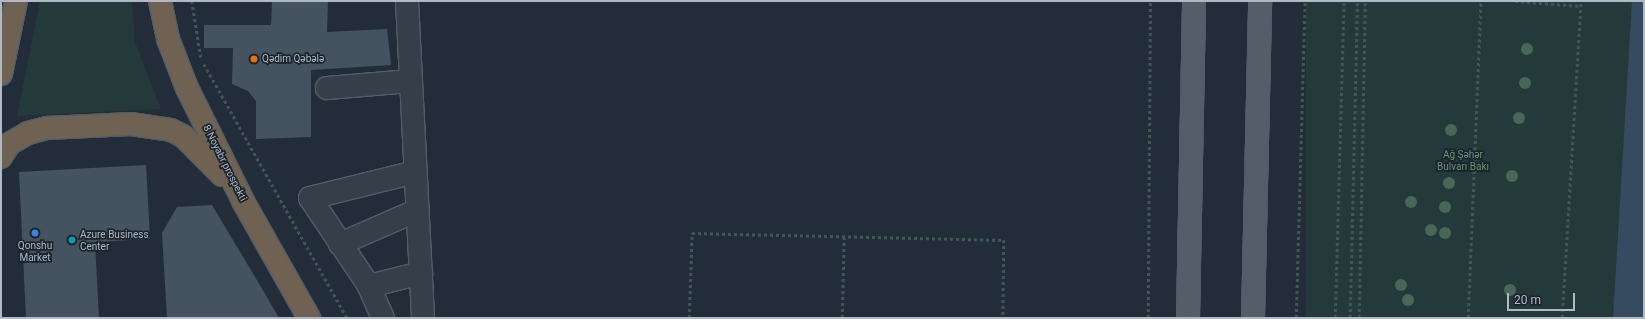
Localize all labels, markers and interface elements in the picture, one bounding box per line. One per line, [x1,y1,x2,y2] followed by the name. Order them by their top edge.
[262,53,324,65] place label: Qədim Qəbələ
[249,54,259,64] marker: Qədim Qəbələ
[201,123,249,203] street label: 8 Noyabr prospekti
[1437,148,1489,172] park label: Ağ Şəhər Bulvarı Bakı
[30,228,40,238] marker: Qonshu Market
[80,228,149,252] place label: Azure Business Center
[67,235,77,245] marker: Azure Business Center
[18,239,52,262] place label: Qonshu Market
[1509,285,1577,311] scale bar
[1514,293,1541,307] text: 20 m

